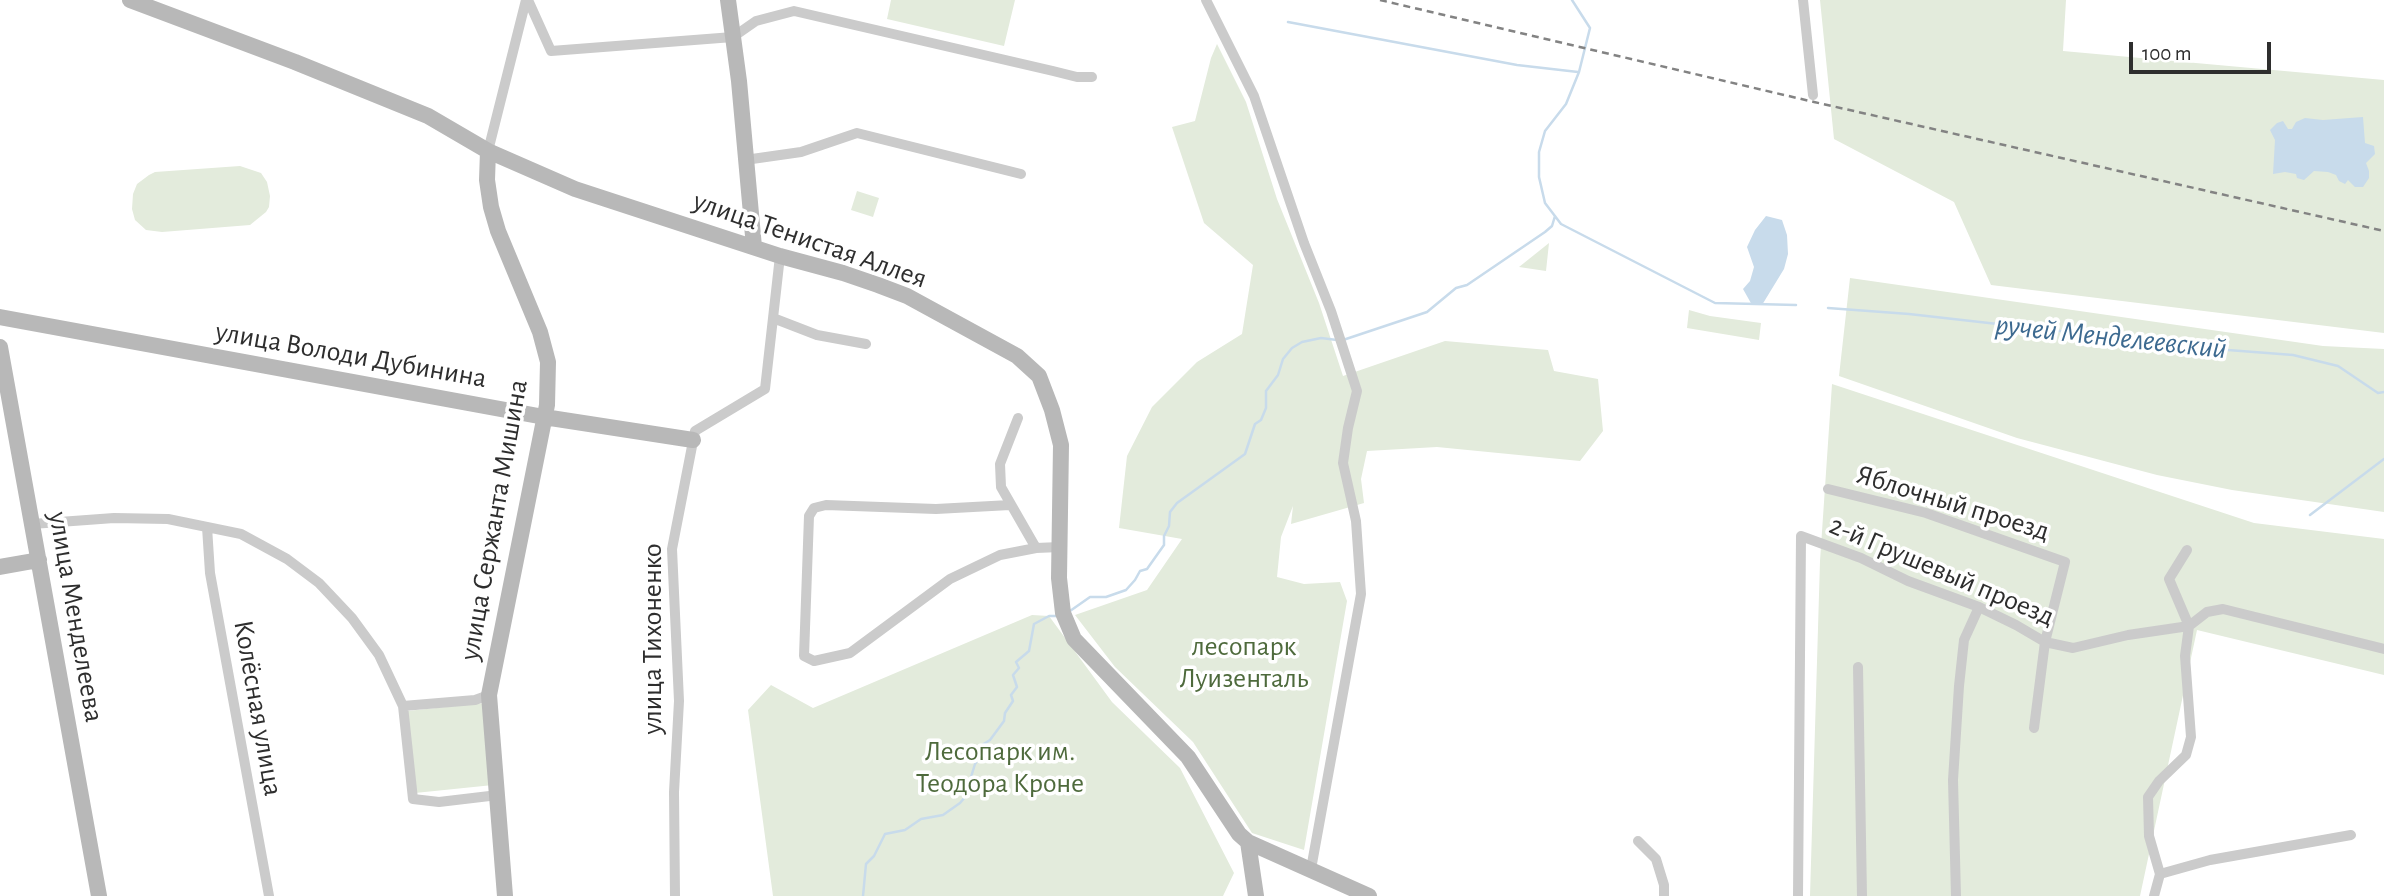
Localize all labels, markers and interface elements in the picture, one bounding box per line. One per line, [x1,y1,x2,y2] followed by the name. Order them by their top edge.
[2132,28,2274,72] scale bar
[2142,43,2192,64] text: 100 m
[689,184,931,296] street label: улица Тенистая Аллея
[1994,307,2228,367] water label: ручей Менделеевский
[213,315,489,395] street label: улица Володи Дубинина
[453,377,535,663] street label: улица Сержанта Мишина
[1852,458,2054,548] street label: Яблочный проезд
[1824,508,2060,634] street label: 2-й Грушевый проезд
[41,509,111,725] street label: улица Менделеева
[636,543,670,735] street label: улица Тихоненко
[226,618,290,798] street label: Колёсная улица
[1180,630,1308,696] park label: лесопарк Луизенталь
[916,735,1084,801] park label: Лесопарк им. Теодора Кроне

